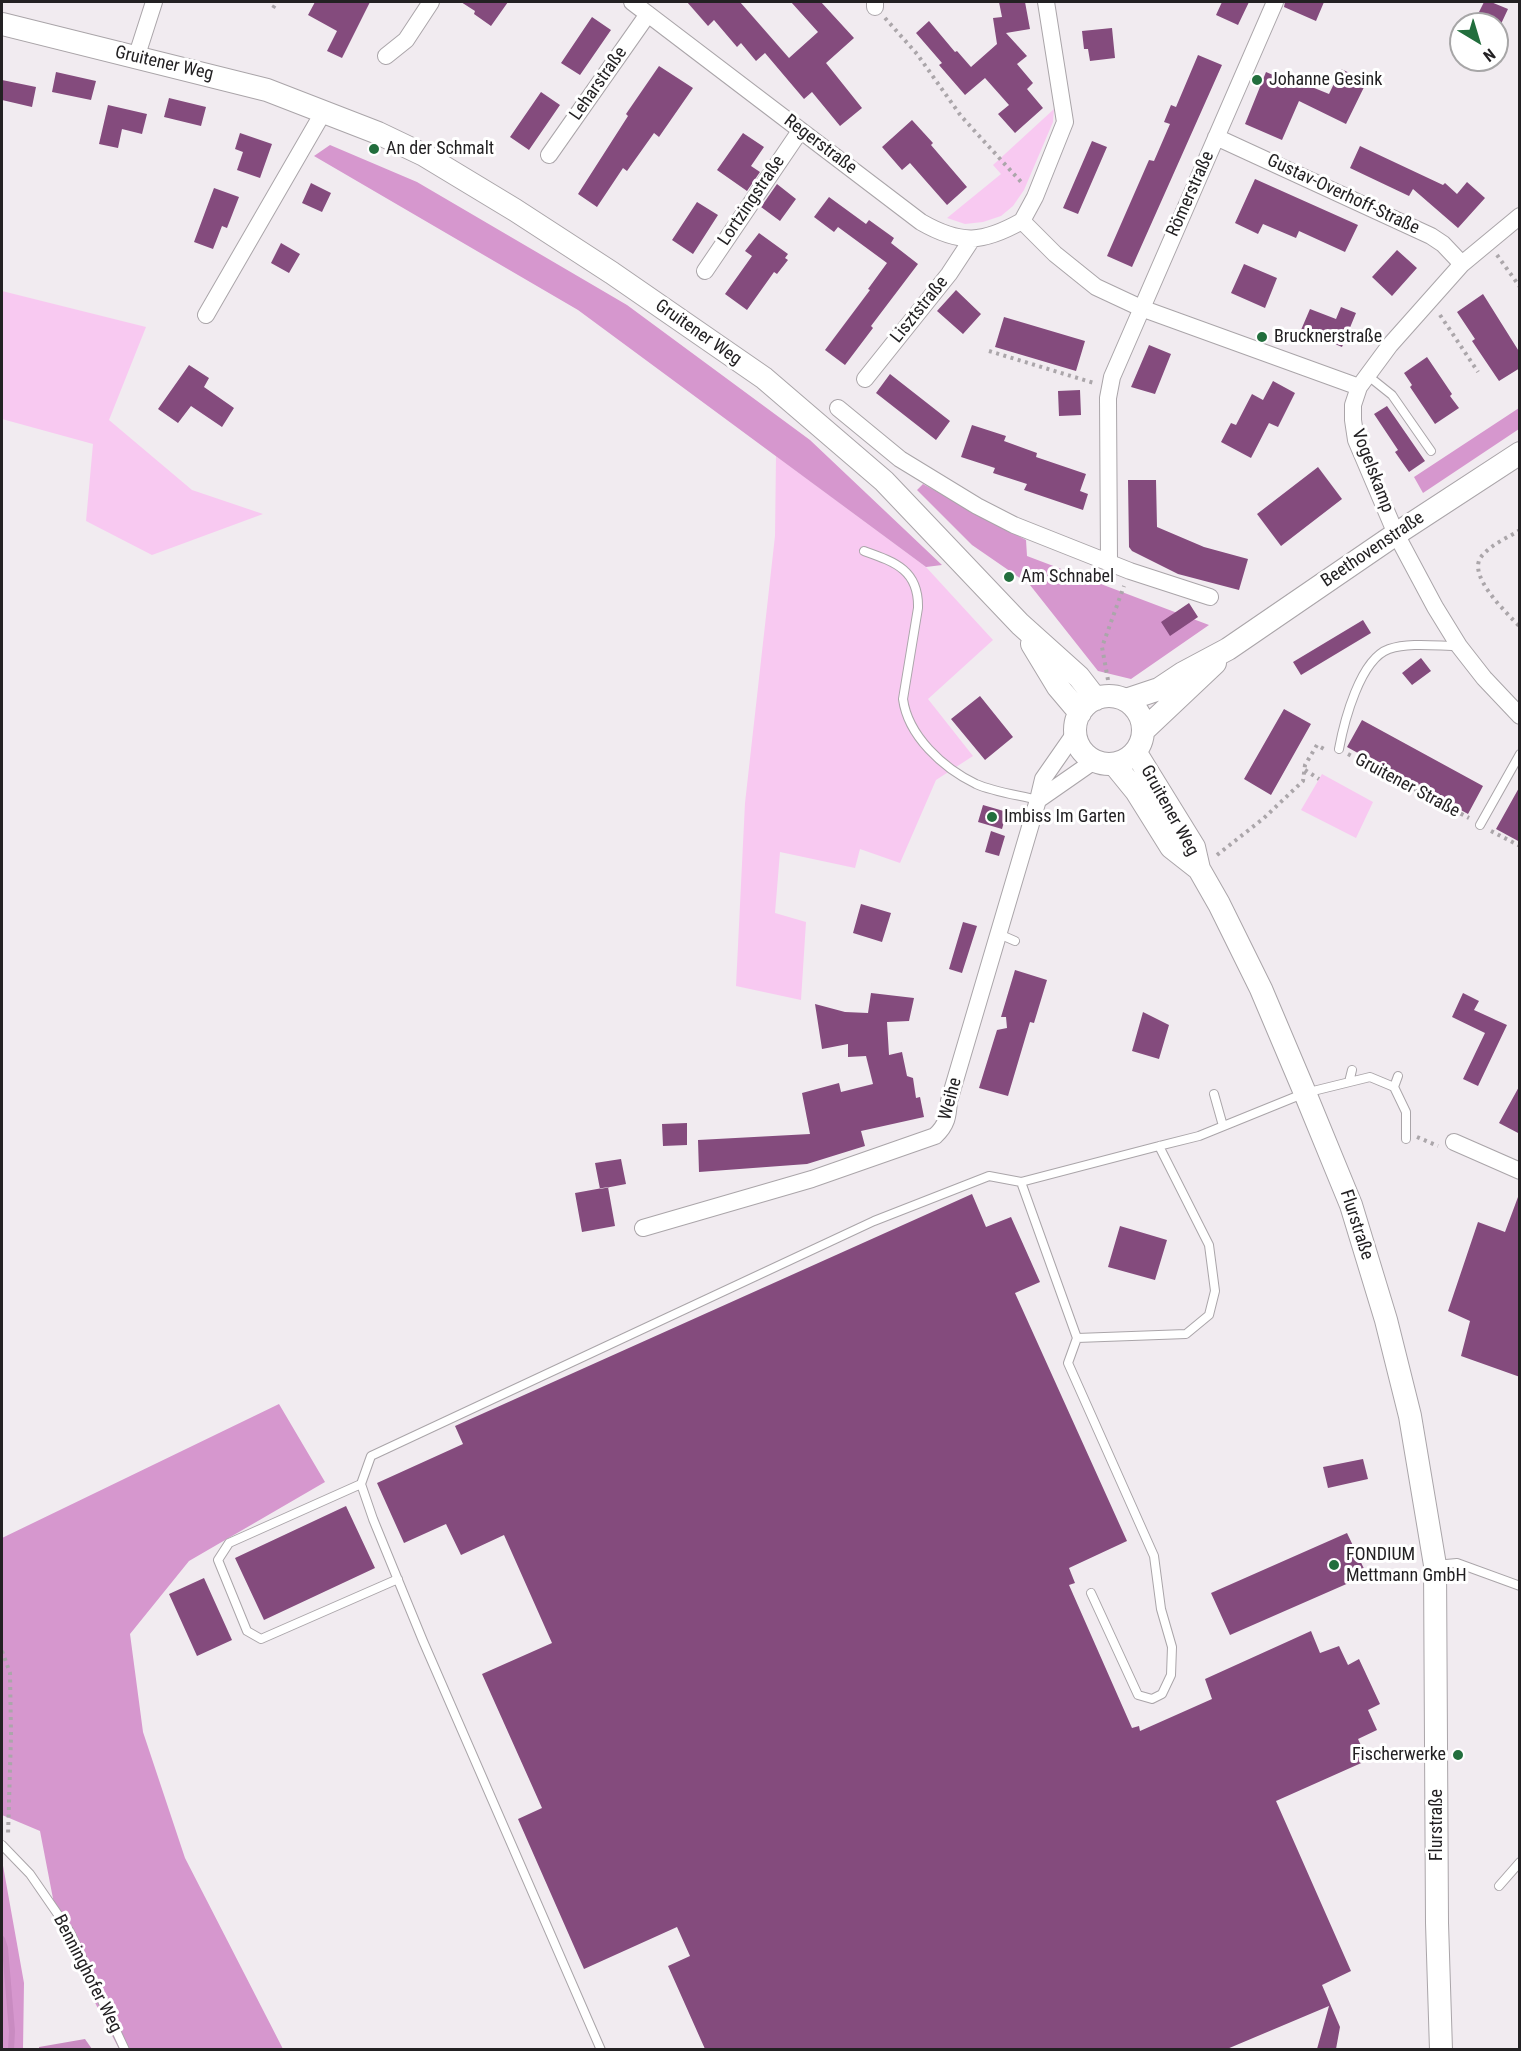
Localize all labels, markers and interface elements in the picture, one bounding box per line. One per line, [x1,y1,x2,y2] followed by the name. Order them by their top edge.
[1449,12,1509,72] north arrow
[113,42,215,86] street label: Gruitener Weg
[566,43,632,125] street label: Leharstraße
[1479,44,1499,65] text: N
[1269,69,1382,91] place label: Johanne Gesink
[1250,73,1264,87] marker: Johanne Gesink
[779,111,861,179] street label: Regerstraße
[386,138,494,160] place label: An der Schmalt
[367,142,381,156] marker: An der Schmalt
[1163,148,1219,240] street label: Römerstraße
[1263,150,1423,240] street label: Gustav-Overhoff-Straße
[714,152,790,250] street label: Lortzingstraße
[887,272,953,348] street label: Lisztstraße
[651,295,745,371] street label: Gruitener Weg
[1274,326,1382,348] place label: Brucknerstraße
[1255,330,1269,344] marker: Brucknerstraße
[1346,426,1398,516] street label: Vogelskamp
[1317,508,1429,592] street label: Beethovenstraße
[1021,566,1114,588] place label: Am Schnabel
[1002,570,1016,584] marker: Am Schnabel
[1351,749,1463,823] street label: Gruitener Straße
[1135,762,1203,860] street label: Gruitener Weg
[1004,806,1125,828] place label: Imbiss Im Garten
[985,810,999,824] marker: Imbiss Im Garten
[935,1075,967,1123] street label: Weihe
[1335,1187,1377,1263] street label: Flurstraße
[1346,1544,1467,1586] place label: FONDIUM Mettmann GmbH
[1327,1558,1341,1572] marker: FONDIUM Mettmann GmbH
[1352,1744,1446,1766] place label: Fischerwerke
[1451,1748,1465,1762] marker: Fischerwerke
[1426,1789,1448,1861] street label: Flurstraße
[48,1911,126,2037] street label: Benninghofer Weg

